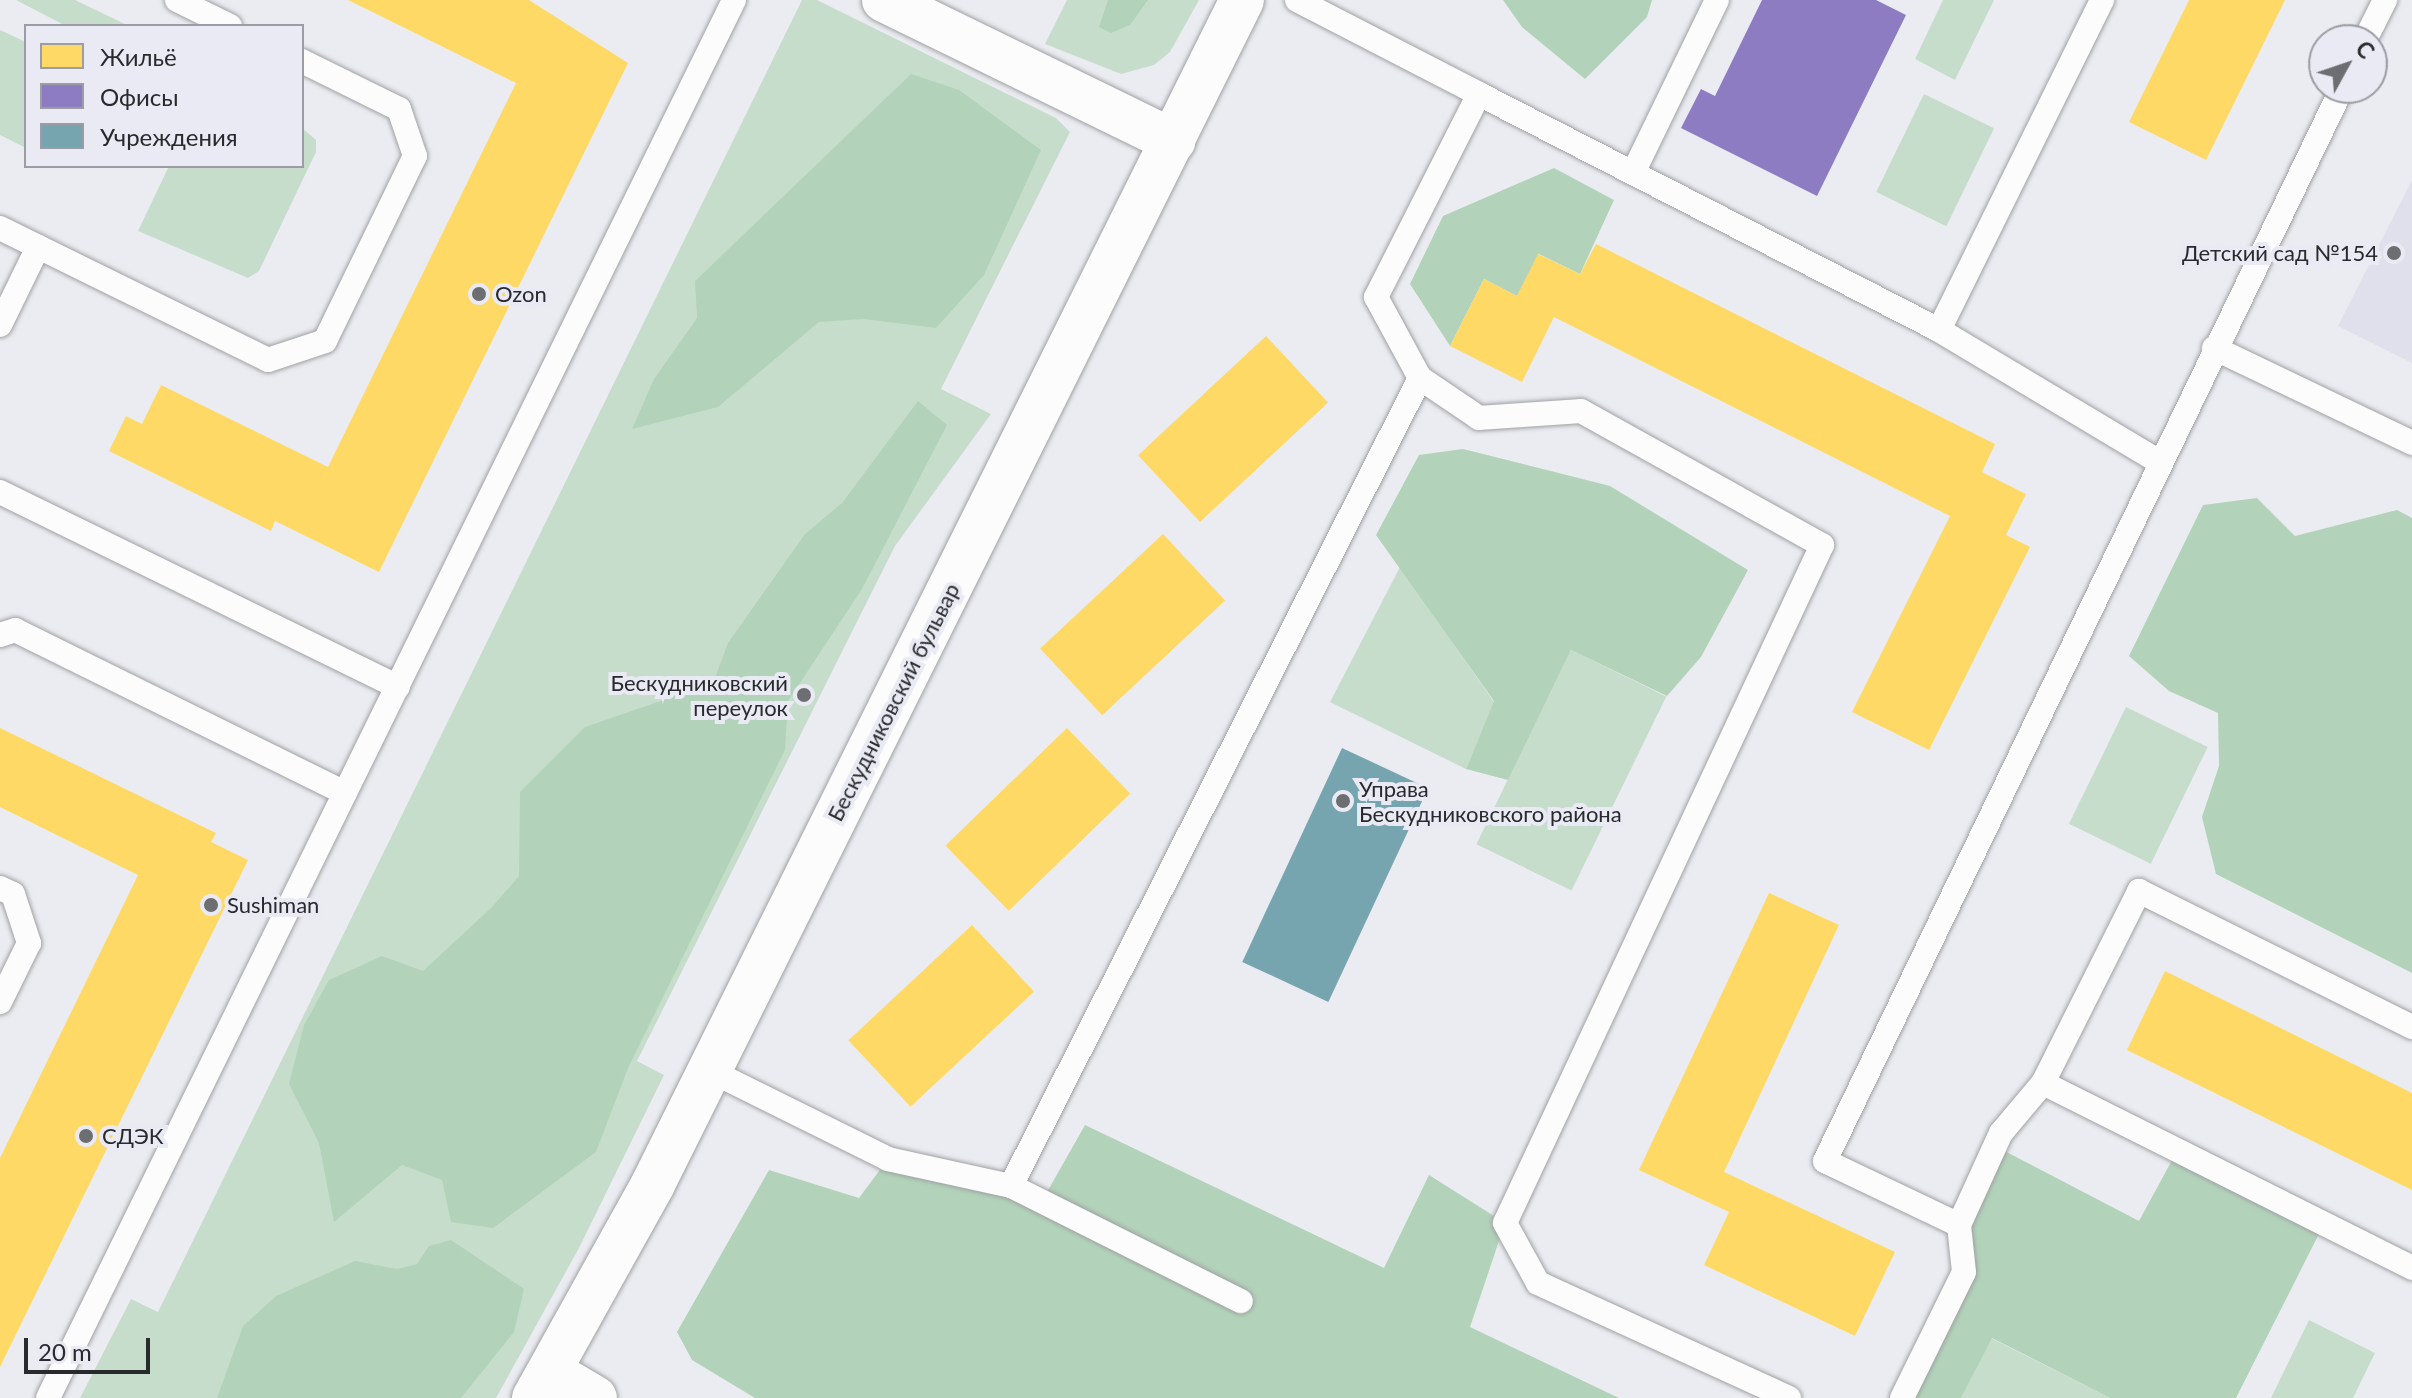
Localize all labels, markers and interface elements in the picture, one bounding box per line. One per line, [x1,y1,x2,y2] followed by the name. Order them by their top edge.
[24,24,304,168] legend
[2308,24,2388,104] north arrow
[2350,35,2380,64] text: С
[100,42,177,71] text: Жильё
[100,82,179,111] text: Офисы
[100,122,238,151] text: Учреждения
[2182,240,2378,266] place label: Детский сад №154
[2385,244,2403,262] marker: Детский сад №154
[495,281,547,307] place label: Ozon
[470,285,488,303] marker: Ozon
[821,579,965,825] street label: Бескудниковский бульвар
[610,669,788,720] place label: Бескудниковский переулок
[795,686,813,704] marker: Бескудниковский переулок
[1359,775,1622,826] place label: Управа Бескудниковского района
[1334,792,1352,810] marker: Управа Бескудниковского района
[227,892,319,918] place label: Sushiman
[202,896,220,914] marker: Sushiman
[102,1123,164,1149] place label: СДЭК
[77,1127,95,1145] marker: СДЭК
[28,1322,154,1372] scale bar
[38,1337,92,1366] text: 20 m

